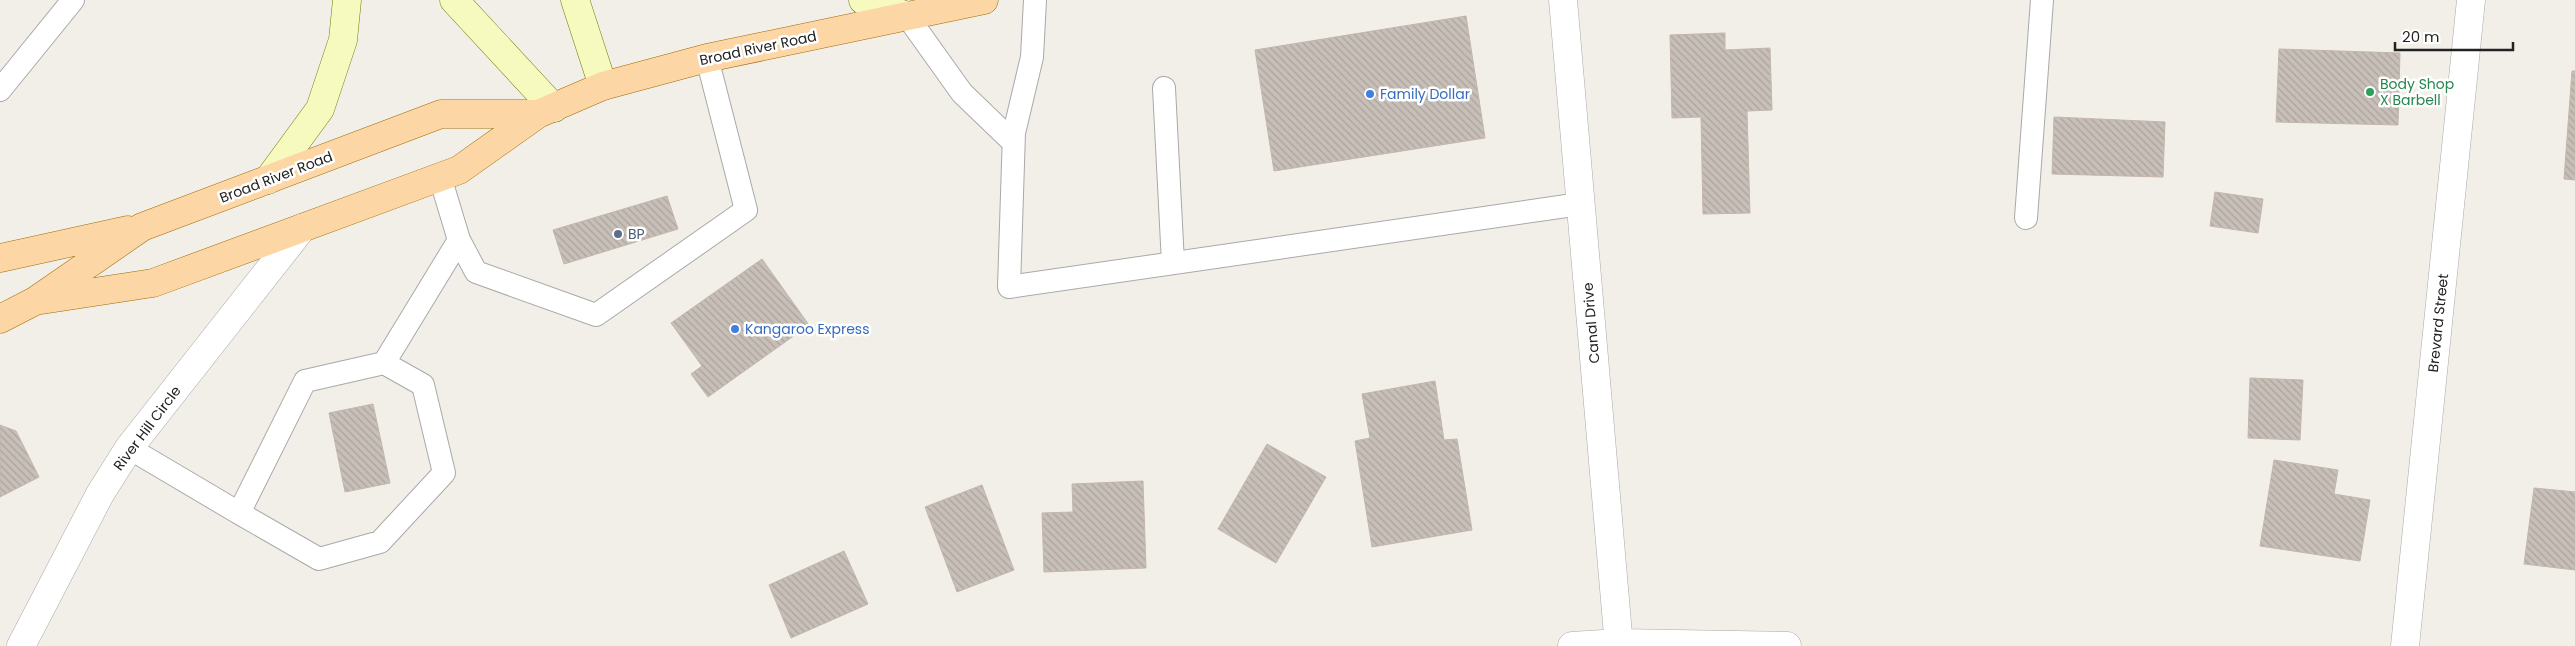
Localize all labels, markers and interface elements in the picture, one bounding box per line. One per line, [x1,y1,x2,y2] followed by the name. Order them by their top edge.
[2395,20,2512,52] scale bar
[698,26,818,70] street label: Broad River Road
[2402,26,2440,47] text: 20 m
[2380,74,2454,110] place label: Body Shop X Barbell
[1380,84,1470,104] place label: Family Dollar
[2364,86,2376,98] marker: Body Shop X Barbell
[1364,88,1376,100] marker: Family Dollar
[217,146,335,208] street label: Broad River Road
[628,224,645,244] place label: BP
[612,228,624,240] marker: BP
[2423,273,2453,373] street label: Brevard Street
[1577,281,1604,364] street label: Canal Drive
[745,319,870,339] place label: Kangaroo Express
[729,323,741,335] marker: Kangaroo Express
[109,381,186,474] street label: River Hill Circle

